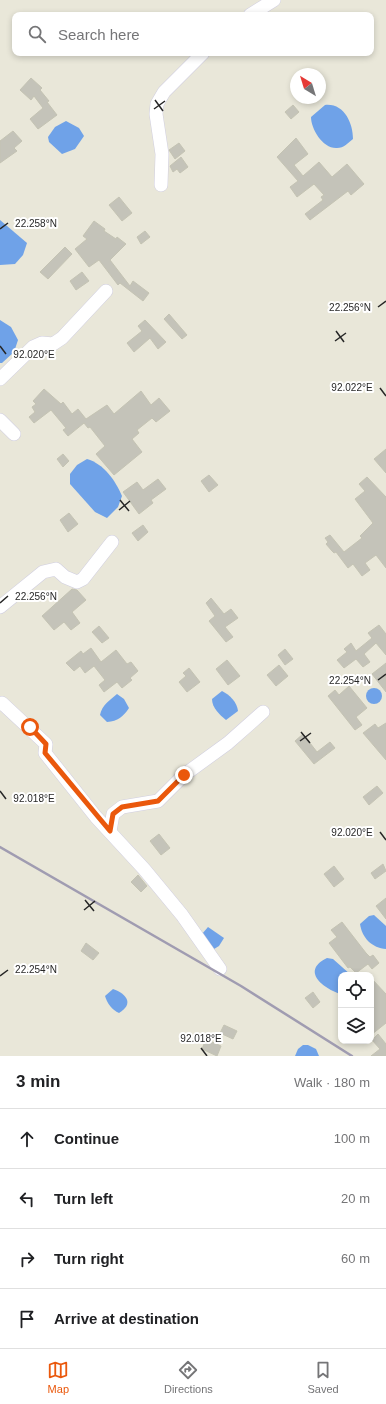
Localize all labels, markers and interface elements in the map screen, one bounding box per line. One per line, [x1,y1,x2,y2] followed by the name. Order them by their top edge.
[12,12,374,56] search box
[26,23,48,45] icon: search
[58,26,140,43] text: Search here
[290,68,326,104] north arrow
[15,218,57,229] text: 22.258°N
[329,302,371,313] text: 22.256°N
[13,349,55,360] text: 92.020°E
[331,382,373,393] text: 92.022°E
[15,591,57,602] text: 22.256°N
[329,675,371,686] text: 22.254°N
[21,718,39,736] route start
[175,766,193,784] route end
[13,793,55,804] text: 92.018°E
[331,827,373,838] text: 92.020°E
[15,964,57,975] text: 22.254°N
[338,972,374,1044] map controls
[338,972,374,1008] button: locate
[338,1008,374,1044] button: layers
[180,1033,222,1044] text: 92.018°E
[16,1072,60,1091] text: 3 min
[294,1075,370,1090] text: Walk · 180 m
[16,1128,38,1150] icon: ahead
[54,1130,119,1147] text: Continue
[334,1131,370,1146] text: 100 m
[16,1188,38,1210] icon: left
[54,1190,113,1207] text: Turn left
[341,1191,370,1206] text: 20 m
[16,1248,38,1270] icon: right
[54,1250,124,1267] text: Turn right
[341,1251,370,1266] text: 60 m
[16,1308,38,1330] icon: arrive
[54,1310,199,1327] text: Arrive at destination
[47,1359,69,1395] tab: Map
[164,1359,213,1395] tab: Directions
[307,1359,339,1395] tab: Saved

